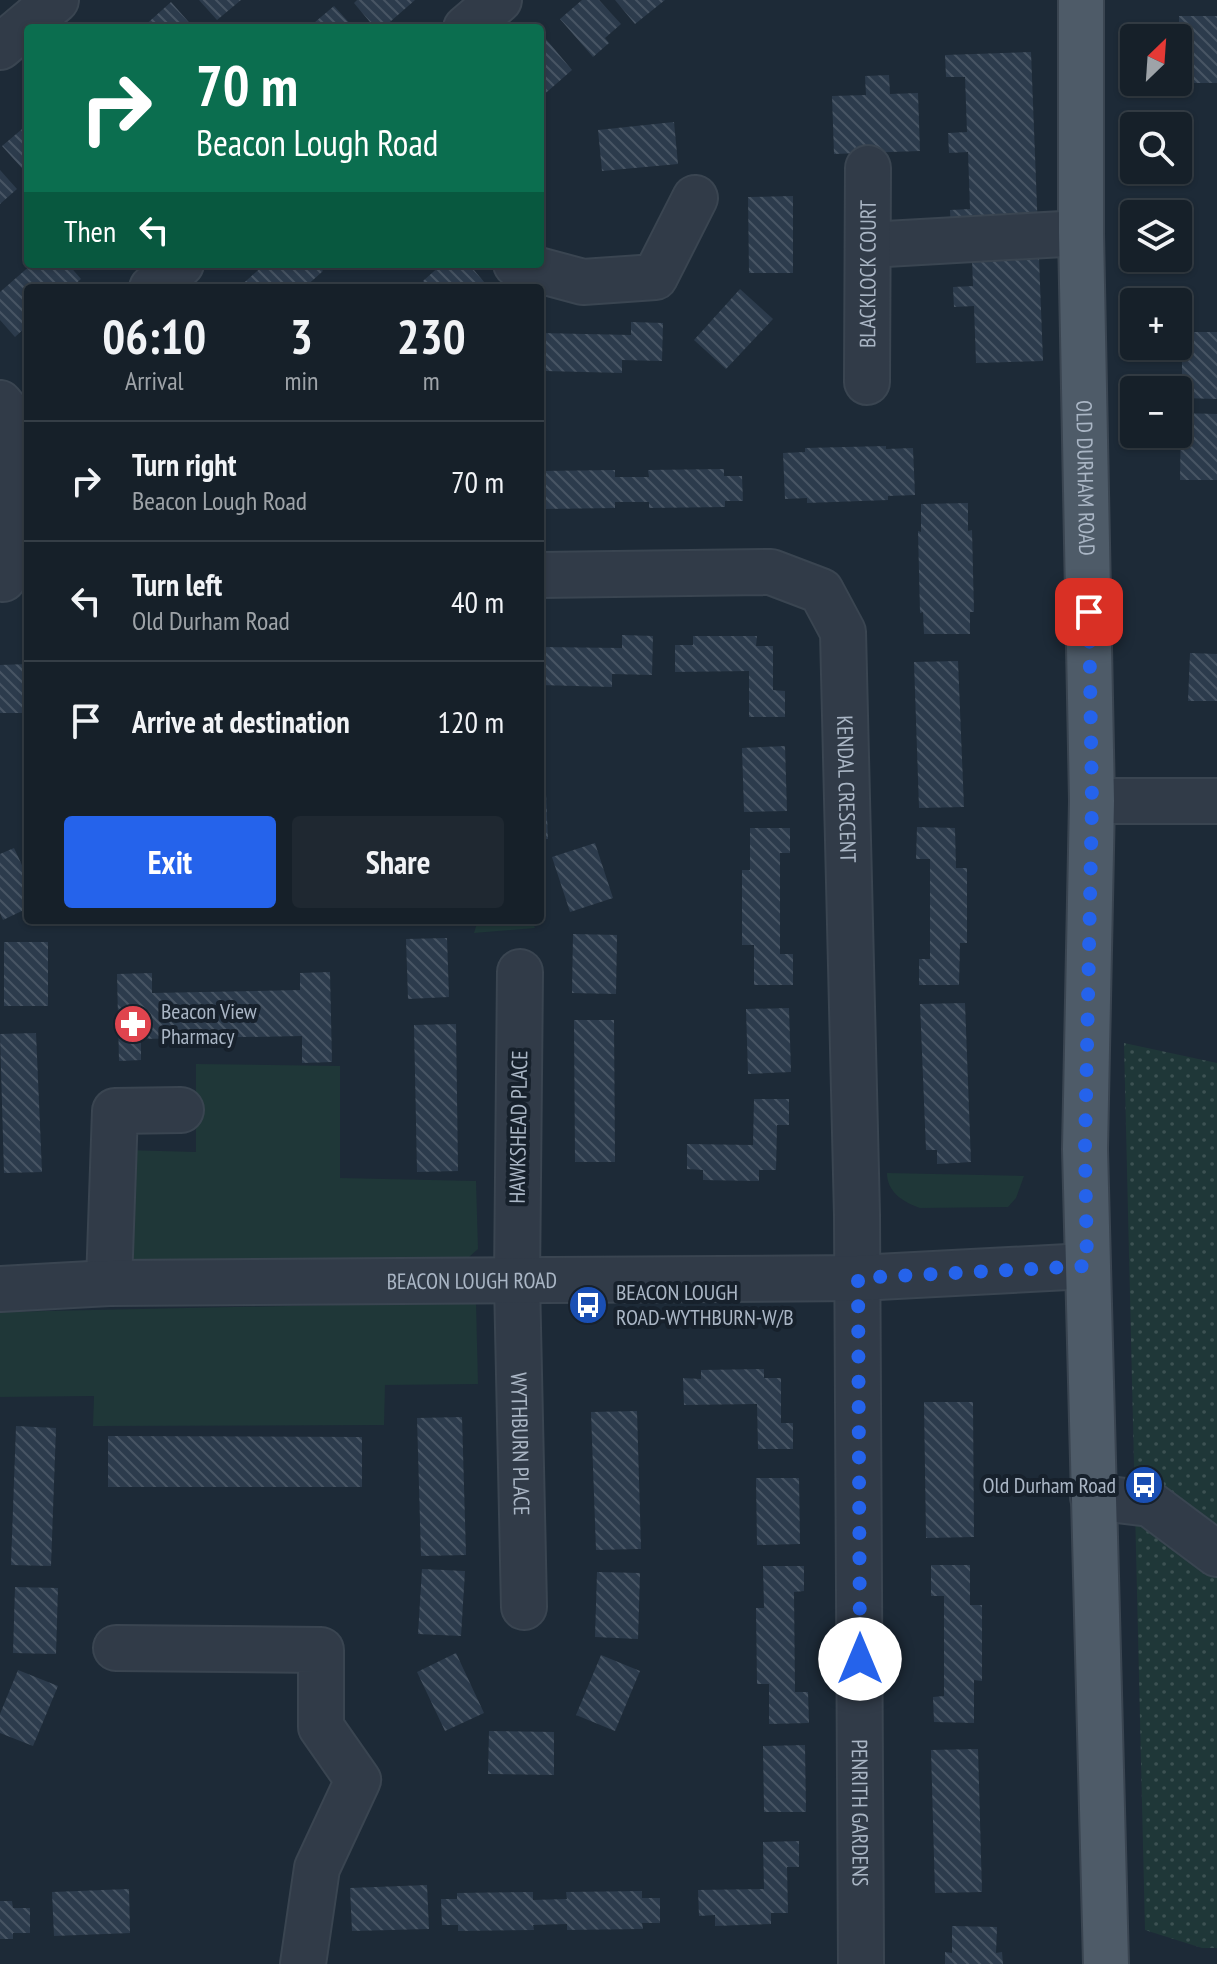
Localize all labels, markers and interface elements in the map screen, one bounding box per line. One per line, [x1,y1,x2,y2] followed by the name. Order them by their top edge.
[1120,24,1192,96] north arrow
[1120,24,1192,448] map controls
[196,49,298,121] text: 70 m
[64,56,168,160] icon: right
[1120,112,1192,184] button: search
[196,119,438,166] text: Beacon Lough Road
[853,200,882,348] street label: BLACKLOCK COURT
[1120,200,1192,272] button: layers
[132,208,176,252] icon: left
[64,211,116,250] text: Then
[1120,288,1192,360] button: +
[102,305,206,367] text: 06:10
[290,305,313,367] text: 3
[397,305,466,367] text: 230
[125,364,184,397] text: Arrival
[284,364,318,397] text: min
[423,364,440,397] text: m
[1120,376,1192,448] button: −
[1070,400,1101,556] street label: OLD DURHAM ROAD
[132,445,236,484] text: Turn right
[64,459,108,503] icon: right
[451,462,504,501] text: 70 m
[132,484,307,517] text: Beacon Lough Road
[132,565,222,604] text: Turn left
[1055,578,1123,646] pin
[64,579,108,623] icon: left
[451,582,504,621] text: 40 m
[1067,590,1111,634] icon: arrive
[132,604,290,637] text: Old Durham Road
[64,699,108,743] icon: arrive
[132,702,350,741] text: Arrive at destination
[438,702,504,741] text: 120 m
[831,715,863,863] street label: KENDAL CRESCENT
[64,816,276,908] button: Exit
[292,816,504,908] button: Share
[161,997,257,1050] place label: Beacon View Pharmacy
[112,1003,154,1045] pharmacy icon: Beacon View Pharmacy
[503,1050,533,1204] street label: HAWKSHEAD PLACE
[387,1266,557,1295] street label: BEACON LOUGH ROAD
[616,1278,794,1331] place label: BEACON LOUGH ROAD-WYTHBURN-W/B
[567,1284,609,1326] bus stop icon: BEACON LOUGH ROAD-WYTHBURN-W/B
[505,1372,536,1516] street label: WYTHBURN PLACE
[1123,1464,1165,1506] bus stop icon: Old Durham Road
[982,1471,1116,1499] place label: Old Durham Road
[818,1617,902,1701] position arrow
[846,1739,875,1887] street label: PENRITH GARDENS

